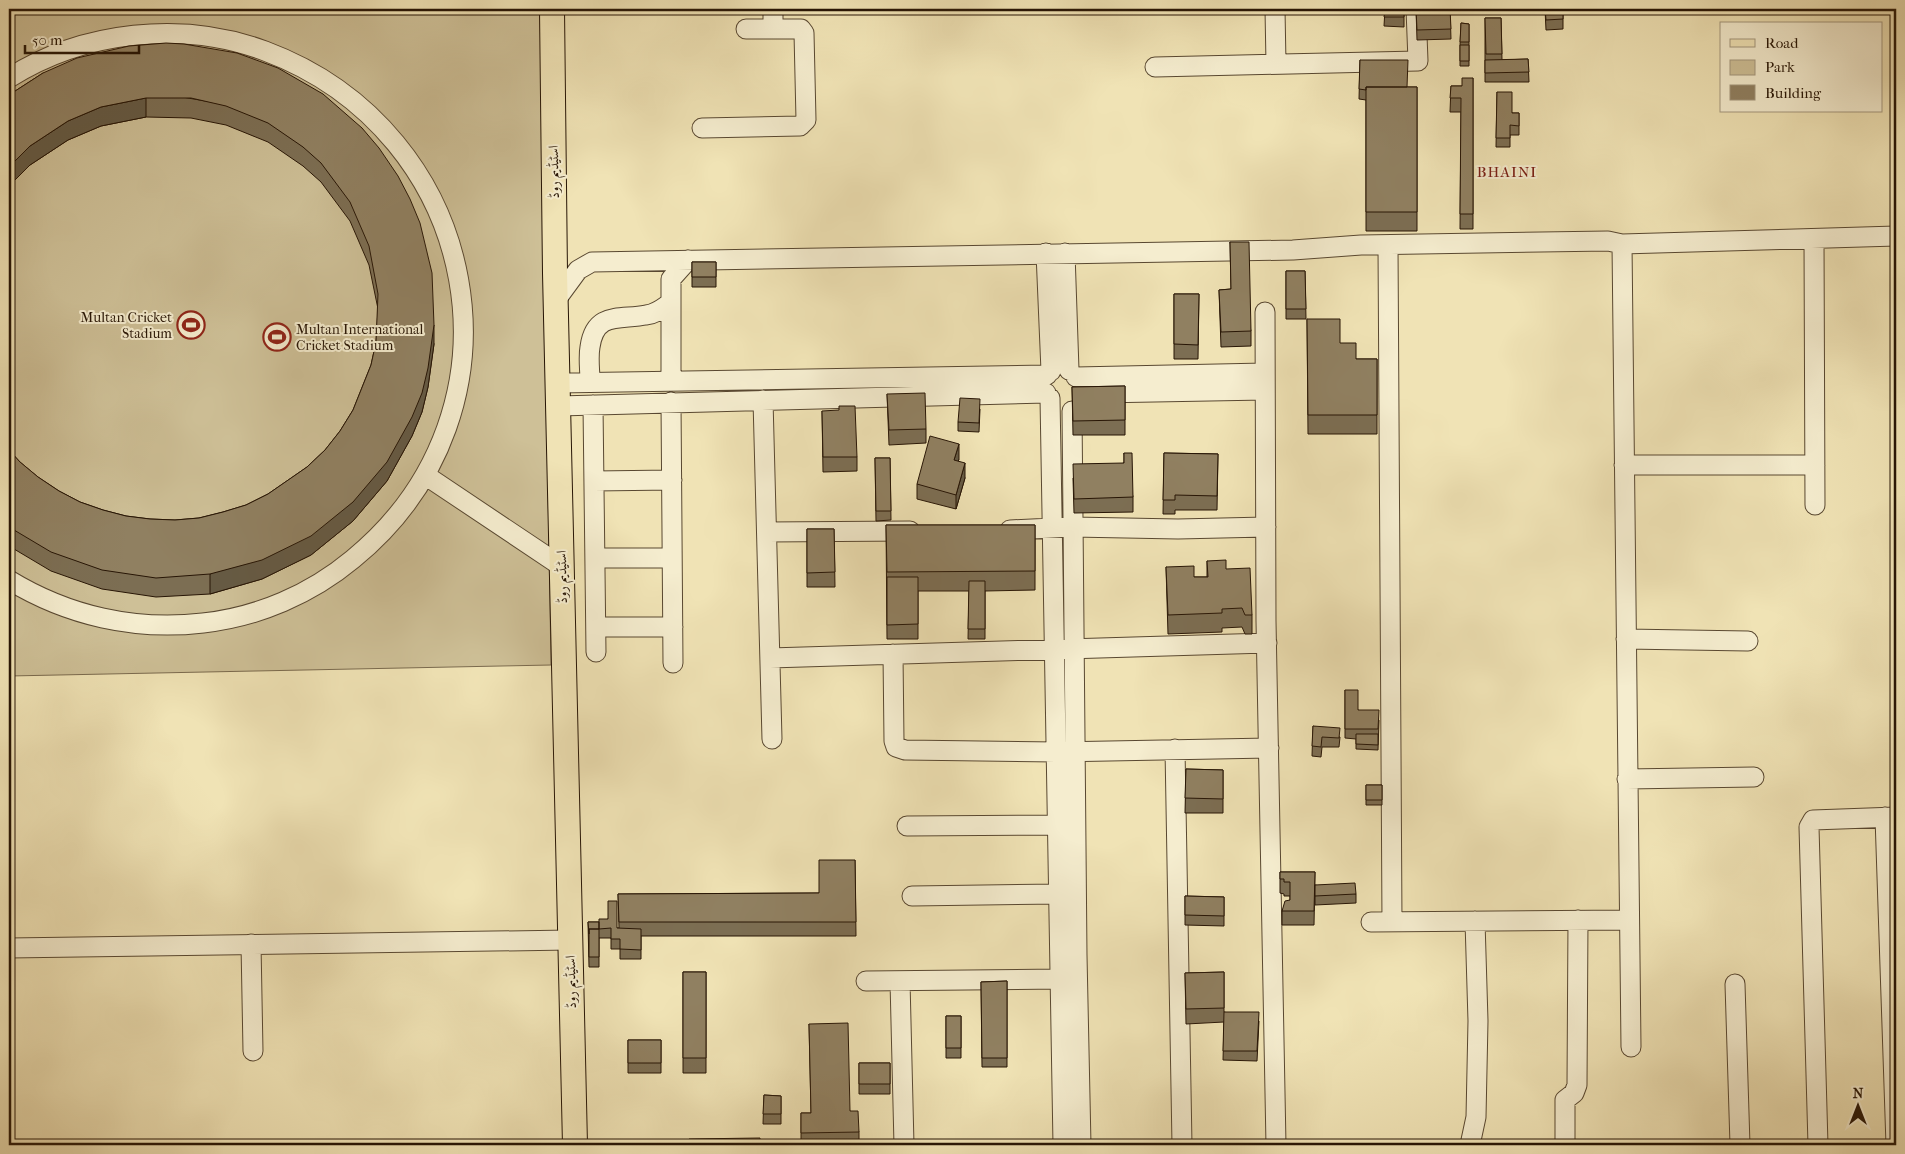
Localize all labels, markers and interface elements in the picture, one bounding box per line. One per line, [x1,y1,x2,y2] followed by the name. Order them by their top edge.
[25,22,139,54] scale bar
[1720,22,1882,112] legend
[32,31,63,49] text: 50 m
[1765,34,1799,52] text: Road
[1765,58,1795,76] text: Park
[1765,84,1822,102] text: Building
[545,145,567,199] street label: اسٹیڈیم روڈ
[1477,163,1537,181] district label: BHAINI
[81,309,172,342] place label: Multan Cricket Stadium
[176,310,206,340] sports icon: Multan Cricket Stadium
[296,321,424,354] place label: Multan International Cricket Stadium
[262,322,292,352] sports icon: Multan International Cricket Stadium
[553,550,575,604] street label: اسٹیڈیم روڈ
[562,955,584,1009] street label: اسٹیڈیم روڈ
[1832,1082,1882,1132] north arrow
[1853,1085,1864,1102] text: N

